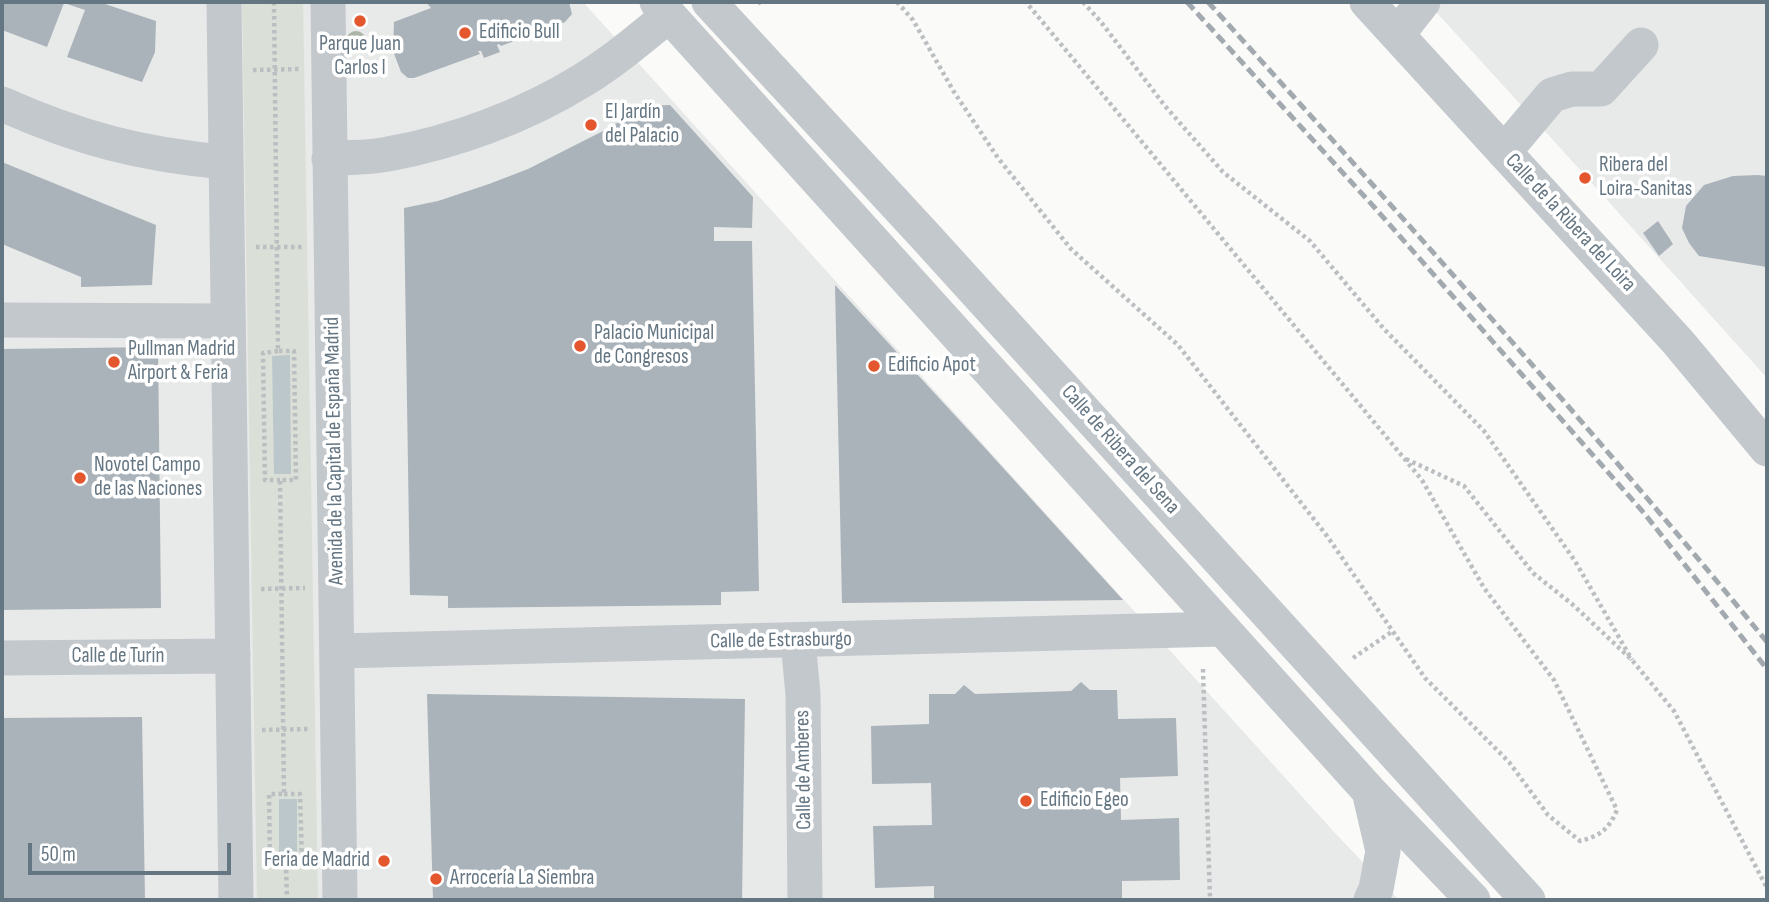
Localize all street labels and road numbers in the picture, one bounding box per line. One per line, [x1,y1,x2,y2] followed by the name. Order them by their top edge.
[1500,149,1640,297] street label: Calle de la Ribera del Loira
[320,317,350,585] street label: Avenida de la Capital de España Madrid
[1055,380,1185,520] street label: Calle de Ribera del Sena
[710,627,852,655] street label: Calle de Estrasburgo
[72,644,164,670] street label: Calle de Turín
[790,710,818,830] street label: Calle de Amberes

